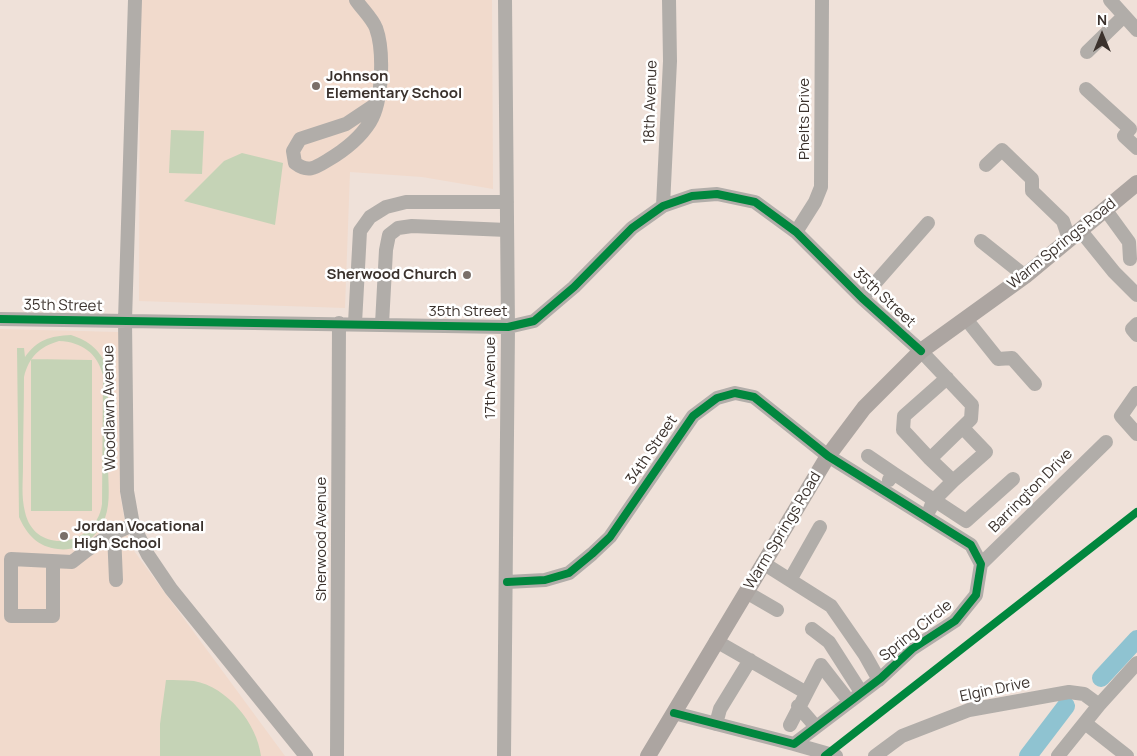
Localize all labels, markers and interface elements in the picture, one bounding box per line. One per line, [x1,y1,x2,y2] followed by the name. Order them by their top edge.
[1077,10,1127,60] north arrow
[1097,10,1107,29] text: N
[641,60,661,144] street label: 18th Avenue
[326,68,462,103] place label: Johnson Elementary School
[796,78,814,160] street label: Phelts Drive
[310,80,322,92] marker: Johnson Elementary School
[1004,195,1120,293] street label: Warm Springs Road
[849,265,919,331] street label: 35th Street
[327,266,457,284] place label: Sherwood Church
[461,269,473,281] marker: Sherwood Church
[23,296,103,316] street label: 35th Street
[429,303,507,321] street label: 35th Street
[482,337,500,419] street label: 17th Avenue
[100,345,120,471] street label: Woodlawn Avenue
[622,412,682,488] street label: 34th Street
[985,445,1077,537] street label: Barrington Drive
[741,469,825,593] street label: Warm Springs Road
[313,477,331,601] street label: Sherwood Avenue
[74,518,204,553] place label: Jordan Vocational High School
[58,530,70,542] marker: Jordan Vocational High School
[876,596,956,666] street label: Spring Circle
[958,674,1032,706] street label: Elgin Drive

